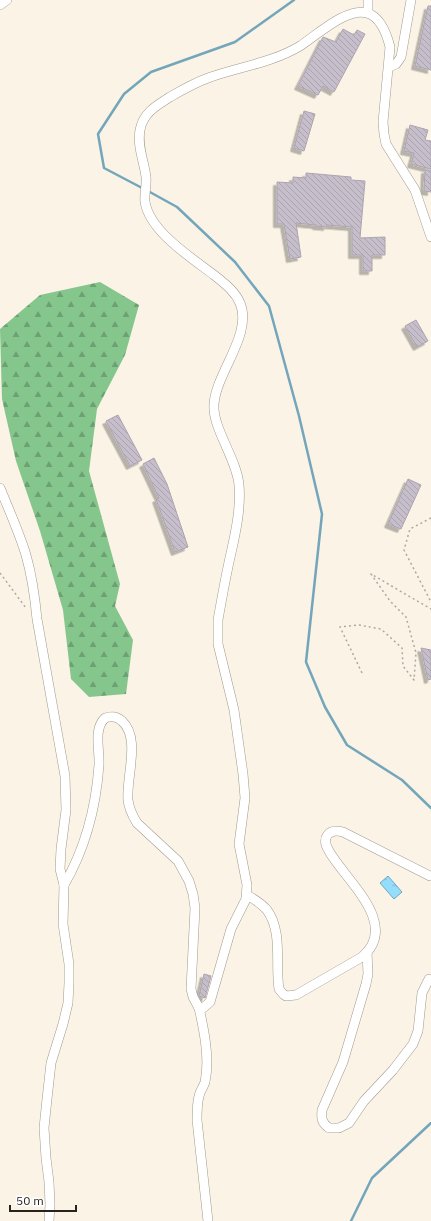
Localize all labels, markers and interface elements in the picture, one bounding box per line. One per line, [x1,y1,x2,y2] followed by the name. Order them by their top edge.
[10,1187,76,1213] scale bar
[16,1193,44,1208] text: 50 m

